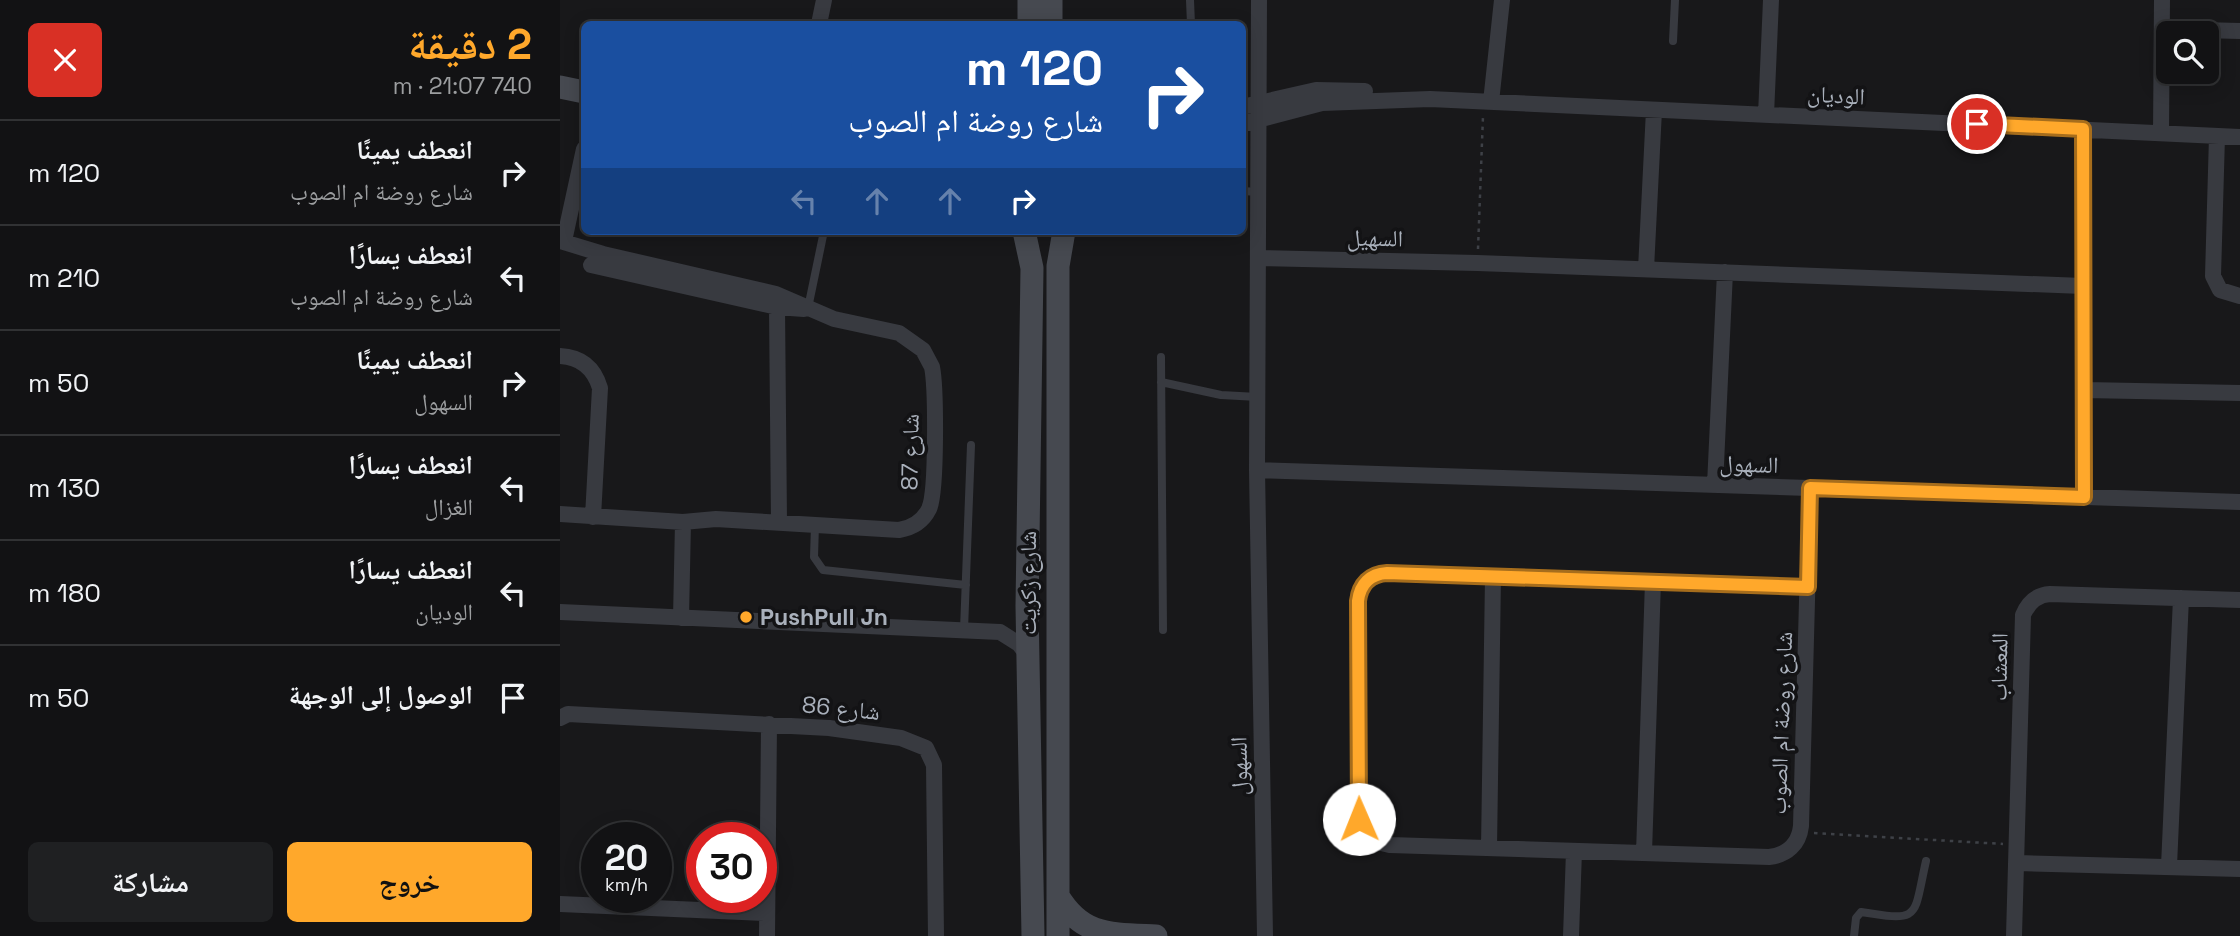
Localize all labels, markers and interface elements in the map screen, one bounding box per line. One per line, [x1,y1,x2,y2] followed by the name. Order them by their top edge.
[408,18,532,71] text: 2 دقيقة
[2156,21,2219,84] map controls
[2156,21,2219,84] button: search
[28,23,102,97] button: close
[966,37,1103,99] text: 120 m
[1127,49,1218,140] icon: right
[393,71,532,101] text: 740 m · 21:07
[1806,79,1866,111] street label: الوديان
[1947,94,2007,154] pin
[848,101,1103,141] text: شارع روضة ام الصوب
[1958,105,1996,143] icon: arrive
[356,133,473,167] text: انعطف يمينًا
[494,154,532,192] icon: right
[28,156,100,190] text: 120 m
[290,177,473,207] text: شارع روضة ام الصوب
[785,182,823,220] icon: left
[858,182,896,220] icon: ahead
[931,182,969,220] icon: ahead
[1004,182,1042,220] icon: right
[1347,223,1403,253] street label: السهيل
[349,238,473,272] text: انعطف يسارًا
[494,259,532,297] icon: left
[28,261,100,295] text: 210 m
[290,282,473,312] text: شارع روضة ام الصوب
[356,343,473,377] text: انعطف يمينًا
[494,364,532,402] icon: right
[28,366,89,400] text: 50 m
[414,387,473,417] text: السهول
[894,413,926,491] street label: شارع 87
[349,448,473,482] text: انعطف يسارًا
[1719,448,1779,480] street label: السهول
[494,469,532,507] icon: left
[28,471,100,505] text: 130 m
[425,492,473,522] text: الغزال
[1013,531,1043,635] street label: شارع زكريت
[349,553,473,587] text: انعطف يسارًا
[494,574,532,612] icon: left
[28,576,101,610] text: 180 m
[415,597,473,627] text: الوديان
[760,602,888,632] place label: PushPull Jn
[738,609,754,625] marker: PushPull Jn
[1763,631,1800,815] street label: شارع روضة ام الصوب
[1983,633,2015,701] street label: المعشاب
[289,678,473,712] text: الوصول إلى الوجهة
[494,679,532,717] icon: arrive
[28,681,89,715] text: 50 m
[801,689,881,727] street label: شارع 86
[1223,736,1255,796] street label: السهول
[1322,782,1396,856] position arrow
[686,822,777,913] speed limit sign: 30
[605,836,648,880] text: 20
[28,842,273,922] button: مشاركة
[287,842,532,922] button: خروج
[605,873,648,896] text: km/h

